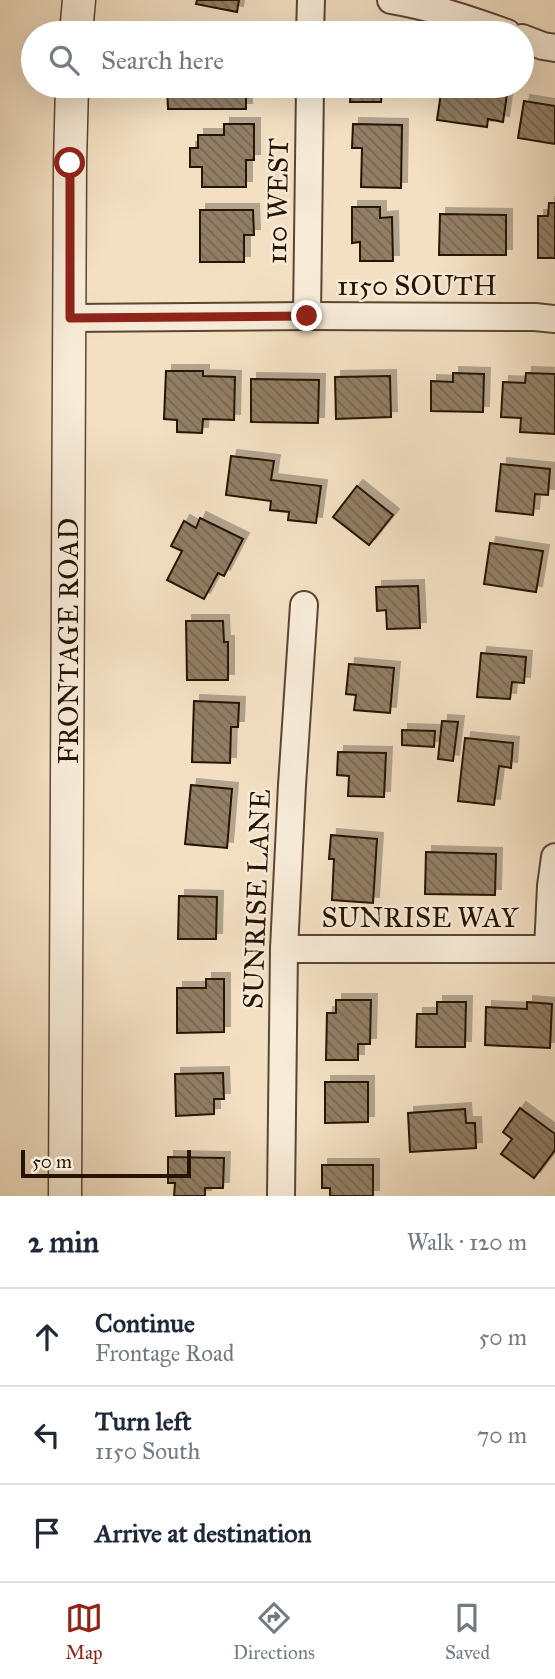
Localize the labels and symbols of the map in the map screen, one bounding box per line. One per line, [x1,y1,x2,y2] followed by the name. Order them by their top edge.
[259,138,296,264] street label: 110 WEST
[54,147,85,178] route start
[337,268,497,303] street label: 1150 SOUTH
[291,300,322,331] route end
[51,518,86,764] street label: FRONTAGE ROAD
[235,788,278,1010] street label: SUNRISE LANE
[321,900,520,935] street label: SUNRISE WAY
[21,1147,191,1179] scale bar

